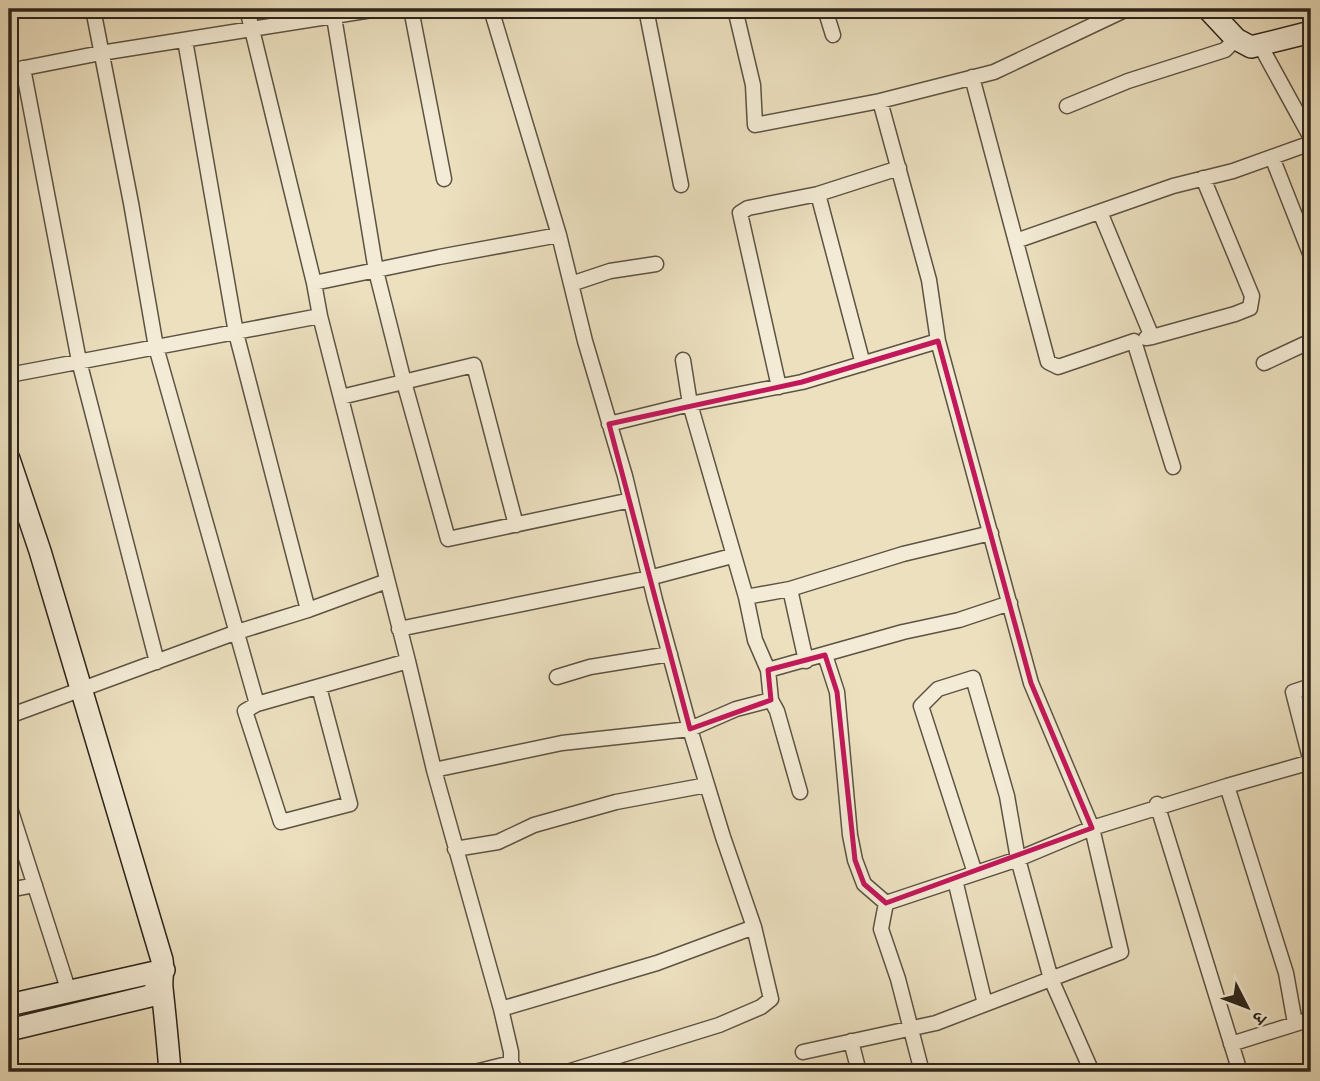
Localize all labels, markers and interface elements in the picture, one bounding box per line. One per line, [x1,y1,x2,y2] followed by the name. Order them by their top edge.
[1212,972,1282,1042] north arrow
[1247,1005,1272,1030] text: उ

